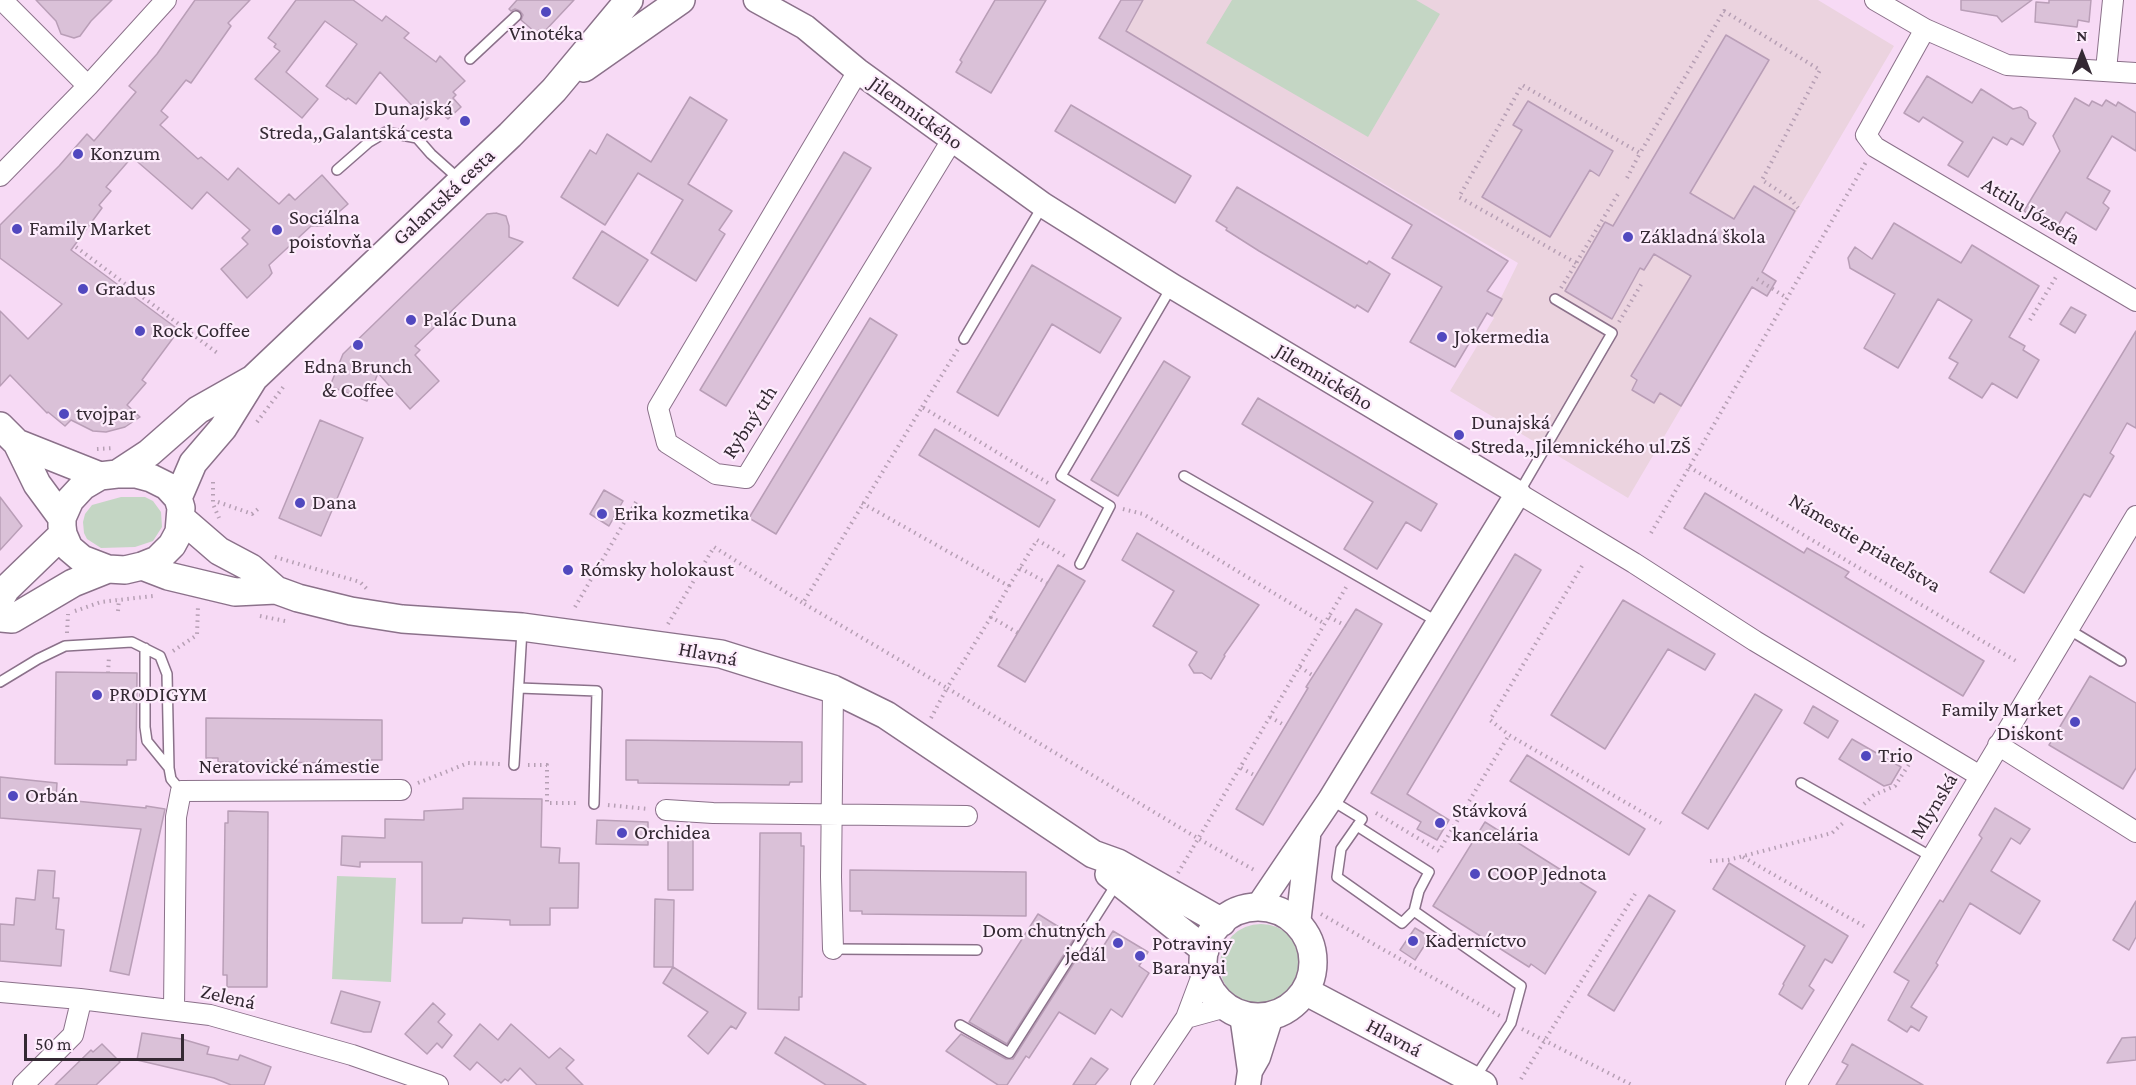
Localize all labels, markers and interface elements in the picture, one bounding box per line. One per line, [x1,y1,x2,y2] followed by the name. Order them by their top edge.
[539,5,553,19] marker: Vinotéka
[509,21,583,47] place label: Vinotéka
[2052,24,2112,84] north arrow
[2077,27,2087,44] text: N
[864,71,968,155] street label: Jilemnického
[259,96,453,146] place label: Dunajská Streda,,Galantská cesta
[458,114,472,128] marker: Dunajská Streda,,Galantská cesta
[90,141,160,167] place label: Konzum
[388,143,500,251] street label: Galantská cesta
[71,147,85,161] marker: Konzum
[1977,172,2085,250] street label: Attilu Józsefa
[289,205,372,255] place label: Sociálna poisťovňa
[29,216,151,242] place label: Family Market
[10,222,24,236] marker: Family Market
[270,223,284,237] marker: Sociálna poisťovňa
[1640,224,1766,250] place label: Základná škola
[1621,230,1635,244] marker: Základná škola
[95,276,155,302] place label: Gradus
[76,282,90,296] marker: Gradus
[423,307,517,333] place label: Palác Duna
[404,313,418,327] marker: Palác Duna
[152,318,250,344] place label: Rock Coffee
[133,324,147,338] marker: Rock Coffee
[1454,324,1550,350] place label: Jokermedia
[1435,330,1449,344] marker: Jokermedia
[351,338,365,352] marker: Edna Brunch & Coffee
[1271,338,1377,416] street label: Jilemnického
[304,354,412,404] place label: Edna Brunch & Coffee
[717,381,783,463] street label: Rybný trh
[76,401,136,427] place label: tvojpar
[57,407,71,421] marker: tvojpar
[1471,410,1691,460] place label: Dunajská Streda,,Jilemnického ul.ZŠ
[1452,428,1466,442] marker: Dunajská Streda,,Jilemnického ul.ZŠ
[1784,488,1946,598] street label: Námestie priateľstva
[312,490,357,516] place label: Dana
[293,496,307,510] marker: Dana
[614,501,749,527] place label: Erika kozmetika
[595,507,609,521] marker: Erika kozmetika
[580,557,734,583] place label: Rómsky holokaust
[561,563,575,577] marker: Rómsky holokaust
[676,636,740,672] street label: Hlavná
[109,682,207,708] place label: PRODIGYM
[90,688,104,702] marker: PRODIGYM
[1941,697,2063,747] place label: Family Market Diskont
[2068,715,2082,729] marker: Family Market Diskont
[1878,743,1913,769] place label: Trio
[1859,749,1873,763] marker: Trio
[199,754,379,780] street label: Neratovické námestie
[1905,769,1963,843] street label: Mlynská
[25,783,78,809] place label: Orbán
[6,789,20,803] marker: Orbán
[1452,798,1539,848] place label: Stávková kancelária
[1433,816,1447,830] marker: Stávková kancelária
[634,820,710,846] place label: Orchidea
[615,826,629,840] marker: Orchidea
[1487,861,1607,887] place label: COOP Jednota
[1468,867,1482,881] marker: COOP Jednota
[982,918,1106,968] place label: Dom chutných jedál
[1425,928,1527,954] place label: Kaderníctvo
[1152,931,1232,981] place label: Potraviny Baranyai
[1406,934,1420,948] marker: Kaderníctvo
[1111,936,1125,950] marker: Dom chutných jedál
[1133,949,1147,963] marker: Potraviny Baranyai
[198,978,258,1016] street label: Zelená
[1362,1013,1426,1063] street label: Hlavná
[27,1022,188,1060] scale bar
[35,1034,72,1054] text: 50 m

